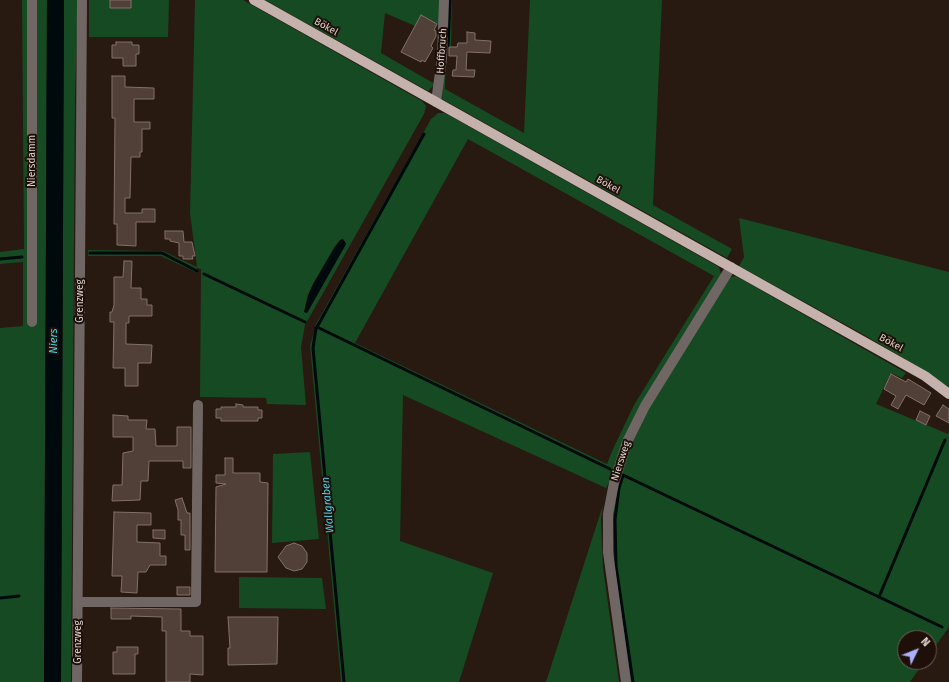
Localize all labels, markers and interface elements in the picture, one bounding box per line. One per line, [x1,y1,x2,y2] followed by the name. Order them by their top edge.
[312,16,340,38] street label: Bökel
[434,28,450,74] street label: Hoffbruch
[26,135,38,187] street label: Niersdamm
[594,174,622,196] street label: Bökel
[74,279,86,323] street label: Grenzweg
[47,328,61,354] water label: Niers
[877,332,905,354] street label: Bökel
[609,440,633,482] street label: Niersweg
[319,476,337,534] water label: Wallgraben
[72,620,84,664] street label: Grenzweg
[897,630,937,670] north arrow
[918,635,933,649] text: N

